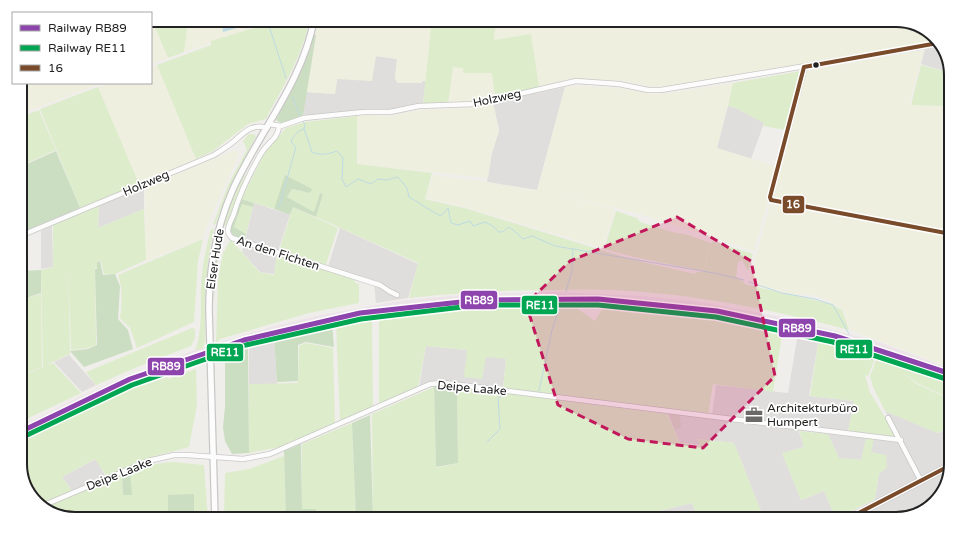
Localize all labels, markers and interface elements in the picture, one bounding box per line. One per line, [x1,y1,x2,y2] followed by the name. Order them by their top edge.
[12,12,152,84] legend
[48,21,127,35] text: Railway RB89
[48,41,126,55] text: Railway RE11
[811,60,821,70] unlabelled marker
[48,61,63,75] text: 16
[472,86,522,110] street label: Holzweg
[121,167,171,199] street label: Holzweg
[782,195,805,214] line badge: 16
[786,198,800,211] text: 16
[203,227,227,290] street label: Elser Hude
[235,233,321,273] street label: An den Fichten
[460,290,498,310] line badge: RB89
[464,294,494,307] text: RB89
[521,295,558,315] line badge: RE11
[526,299,554,312] text: RE11
[778,318,816,338] line badge: RB89
[782,322,812,335] text: RB89
[835,339,873,359] line badge: RE11
[206,343,244,362] line badge: RE11
[840,343,868,356] text: RE11
[211,346,239,359] text: RE11
[147,357,185,376] line badge: RB89
[151,360,181,373] text: RB89
[437,378,508,398] street label: Deipe Laake
[767,401,858,429] place label: Architekturbüro Humpert
[744,405,764,425] office icon: Architekturbüro Humpert
[84,454,154,494] street label: Deipe Laake

